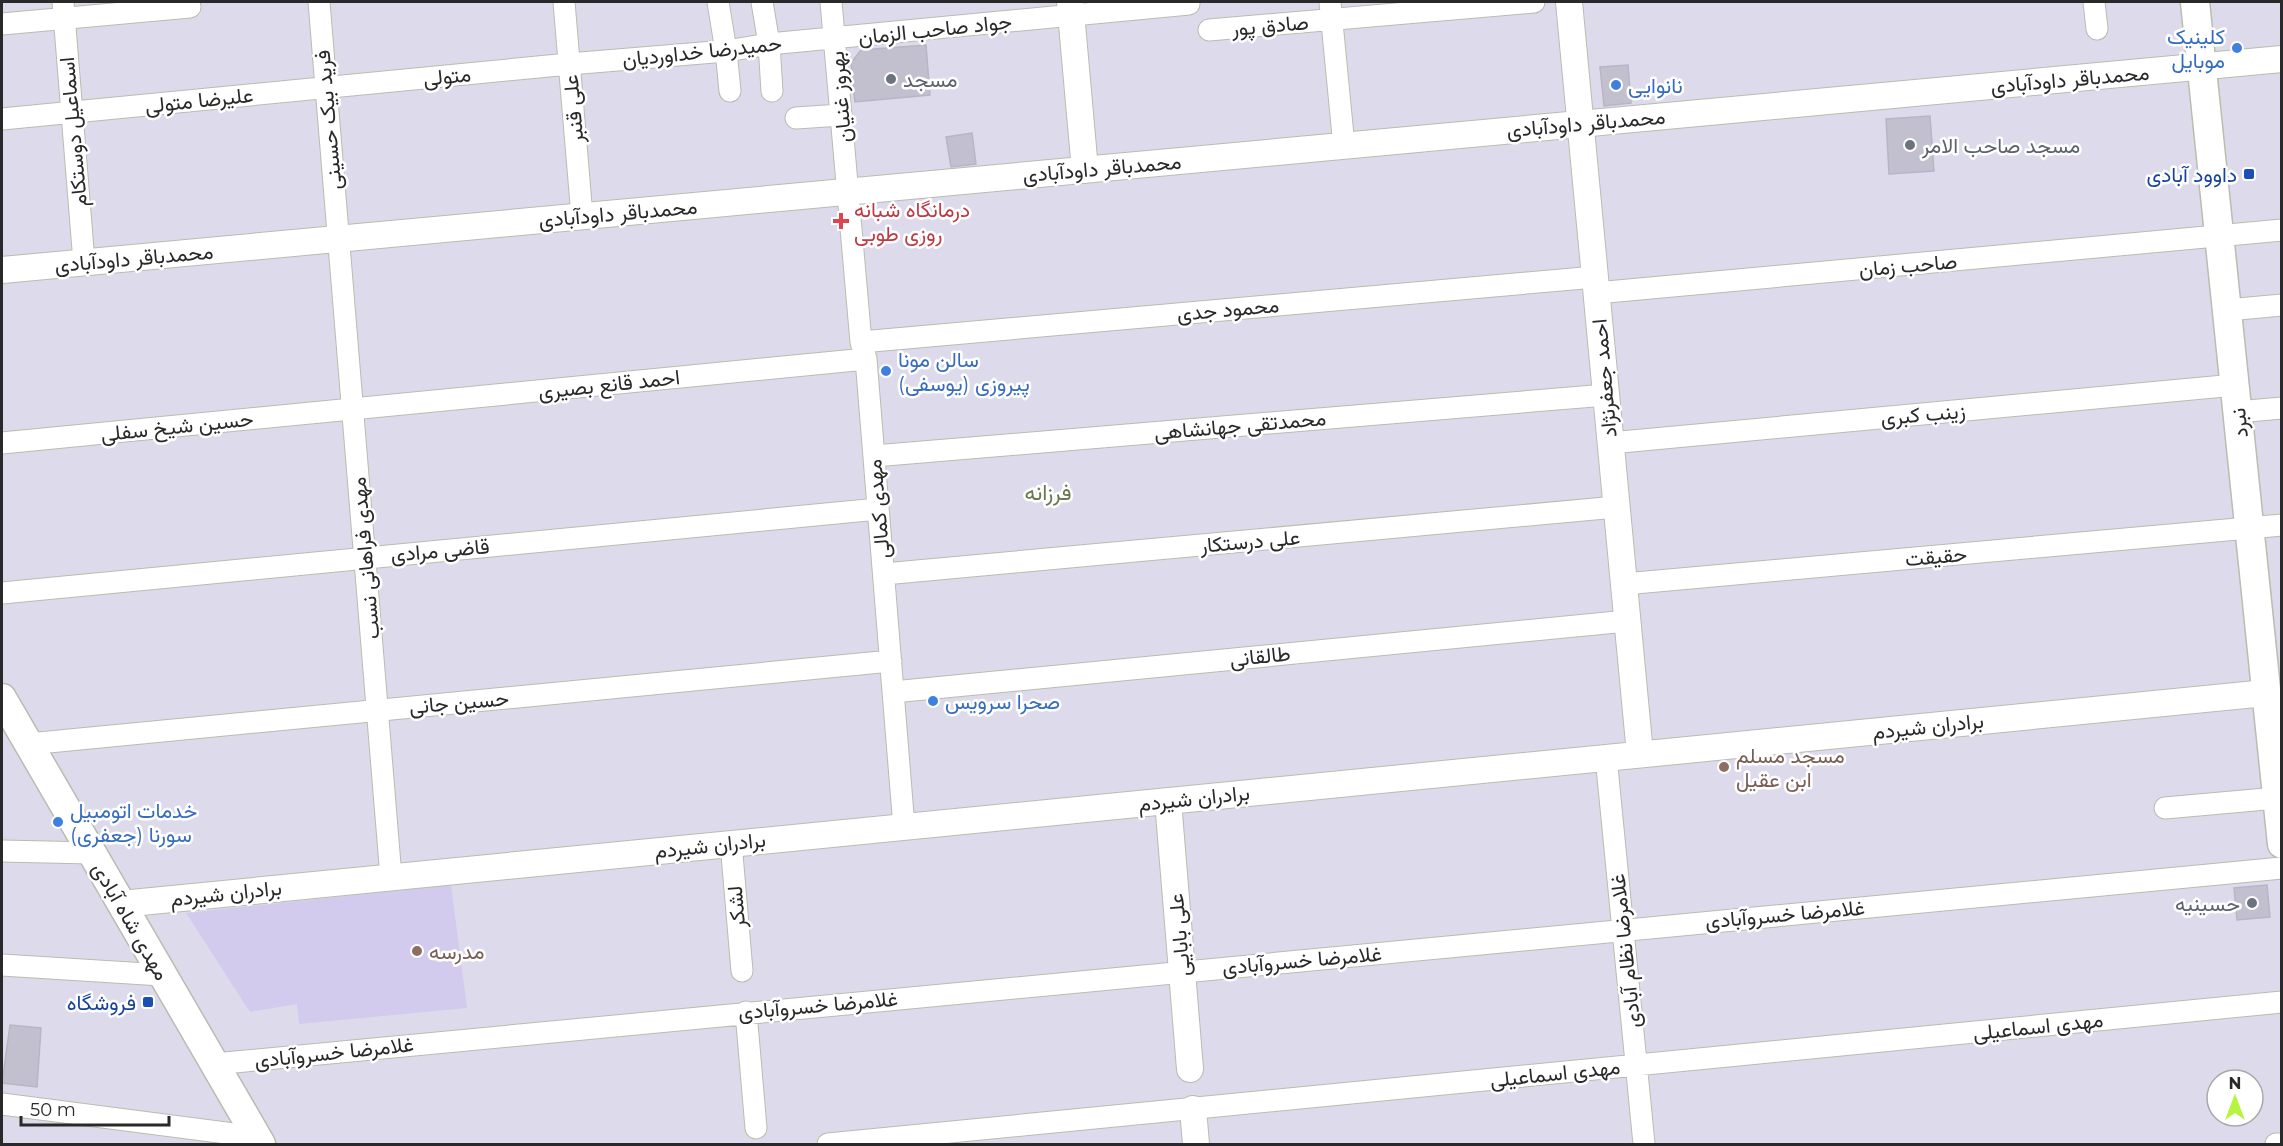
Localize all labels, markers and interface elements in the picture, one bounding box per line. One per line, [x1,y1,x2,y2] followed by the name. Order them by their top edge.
[857,9,1013,50] street label: جواد صاحب الزمان
[1229,9,1310,43] street label: صادق پور
[2167,24,2225,74] place label: کلینیک موبایل
[621,30,783,73] street label: حمیدرضا خداوردیان
[2230,41,2244,55] marker: کلینیک موبایل
[309,49,348,191] street label: فرید بیک حسینی
[824,50,857,144] street label: بهروز غنیان
[54,56,94,208] street label: اسماعیل دوستکام
[1990,60,2151,99] street label: محمدباقر داودآبادی
[422,61,472,92] street label: متولی
[903,67,957,92] place label: مسجد
[884,72,898,86] marker: مسجد
[1628,73,1683,99] place label: نانوایی
[558,74,590,145] street label: علی قنبر
[1609,78,1623,92] marker: نانوایی
[144,82,254,119] street label: علیرضا متولی
[1506,104,1667,143] street label: محمدباقر داودآبادی
[1921,133,2080,159] place label: مسجد صاحب الامر
[1903,138,1917,152] marker: مسجد صاحب الامر
[1022,149,1183,188] street label: محمدباقر داودآبادی
[2146,162,2237,188] place label: داوود آبادی
[2242,167,2256,181] marker: داوود آبادی
[538,194,699,233] street label: محمدباقر داودآبادی
[854,197,970,247] place label: درمانگاه شبانه روزی طوبی
[832,212,850,230] marker: درمانگاه شبانه روزی طوبی
[54,239,215,278] street label: محمدباقر داودآبادی
[1858,248,1958,283] street label: صاحب زمان
[1176,292,1280,327] street label: محمود جدی
[1586,318,1623,438] street label: احمد جعفرنژاد
[898,347,1030,398] place label: سالن مونا پیروزی (یوسفی)
[537,364,681,406] street label: احمد قانع بصیری
[879,364,893,378] marker: سالن مونا پیروزی (یوسفی)
[1879,398,1967,431] street label: زینب کبری
[1153,405,1327,446] street label: محمدتقی جهانشاهی
[99,406,255,448] street label: حسین شیخ سفلی
[2225,407,2254,439] street label: نبرد
[861,458,896,560] street label: مهدی کمالی
[345,476,386,640] street label: مهدی فراهانی نسب
[1024,479,1072,506] district label: فرزانه
[1198,524,1301,559] street label: علی درستکار
[389,533,491,568] street label: قاضی مرادی
[1904,541,1968,571] street label: حقیقت
[1228,640,1292,672] street label: طالقانی
[408,685,510,719] street label: حسین جانی
[945,689,1060,715] place label: صحرا سرویس
[926,694,940,708] marker: صحرا سرویس
[1871,708,1985,746] street label: برادران شیردم
[1736,743,1845,792] place label: مسجد مسلم ابن عقیل
[1717,760,1731,774] marker: مسجد مسلم ابن عقیل
[1137,780,1251,818] street label: برادران شیردم
[70,798,197,848] place label: خدمات اتومبیل سورنا (جعفری)
[51,815,65,829] marker: خدمات اتومبیل سورنا (جعفری)
[653,827,767,865] street label: برادران شیردم
[86,858,175,985] street label: مهدی شاه آبادی
[1604,872,1648,1029] street label: غلامرضا نظام آبادی
[169,875,283,913] street label: برادران شیردم
[722,885,751,930] street label: لشكر
[2175,891,2240,916] place label: حسینیه
[1163,892,1195,978] street label: علی بابایی
[1704,895,1866,934] street label: غلامرضا خسروآبادی
[2245,896,2259,910] marker: حسینیه
[429,939,484,965] place label: مدرسه
[1221,941,1383,980] street label: غلامرضا خسروآبادی
[410,944,424,958] marker: مدرسه
[737,986,899,1025] street label: غلامرضا خسروآبادی
[67,990,136,1016] place label: فروشگاه
[141,995,155,1009] marker: فروشگاه
[1972,1007,2105,1046] street label: مهدی اسماعیلی
[253,1031,415,1074] street label: غلامرضا خسروآبادی
[1489,1054,1622,1093] street label: مهدی اسماعیلی
[2205,1068,2265,1128] north arrow
[2229,1074,2241,1093] text: N
[21,1089,170,1127] scale bar
[30,1099,76,1121] text: 50 m

